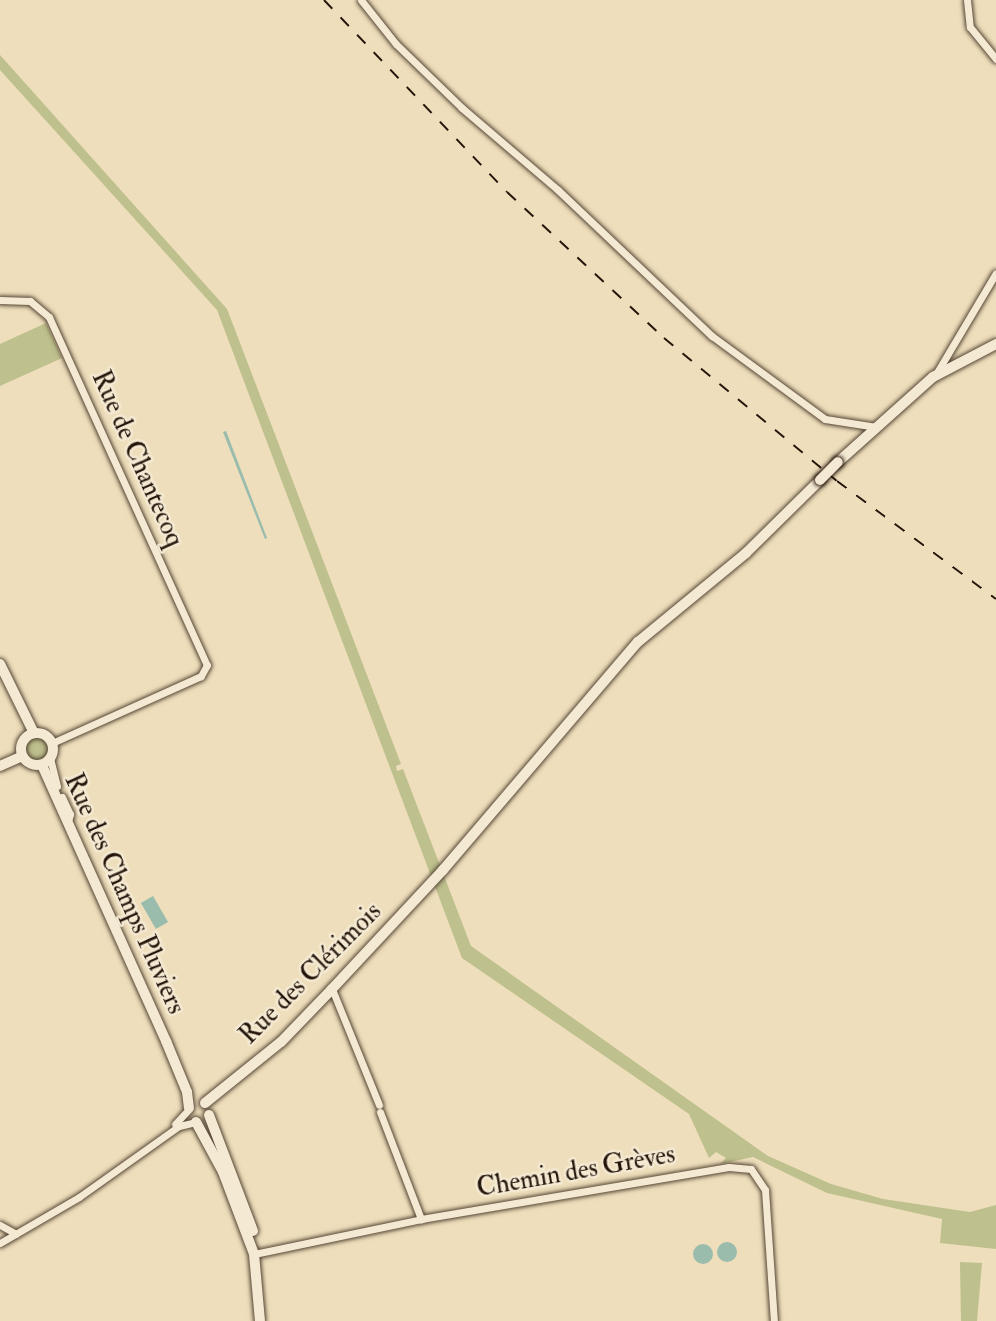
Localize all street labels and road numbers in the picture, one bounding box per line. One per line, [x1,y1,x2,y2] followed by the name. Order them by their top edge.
[84,366,190,552] street label: Rue de Chantecoq
[57,769,191,1019] street label: Rue des Champs Pluviers
[234,897,388,1051] street label: Rue des Clérimois
[474,1139,678,1205] street label: Chemin des Grèves

